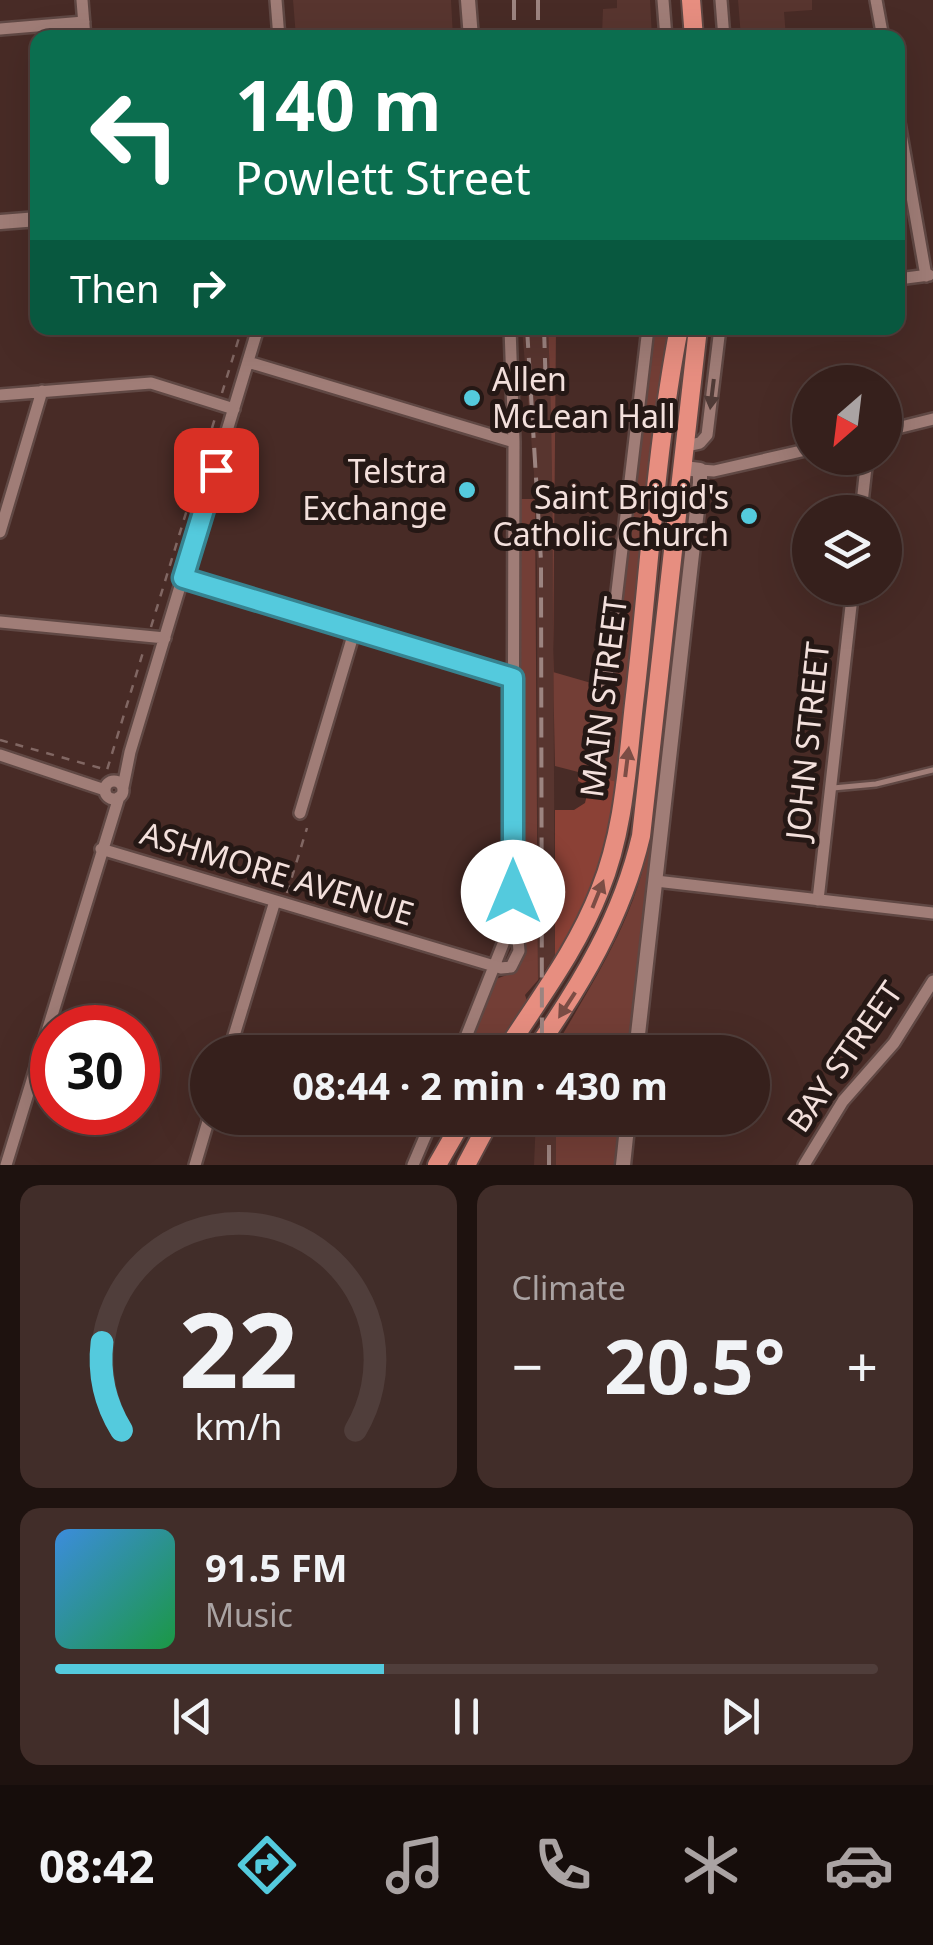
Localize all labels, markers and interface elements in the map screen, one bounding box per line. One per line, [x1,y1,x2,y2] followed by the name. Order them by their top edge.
[235,56,442,152] text: 140 m
[70,70,200,200] icon: left
[235,147,531,208] text: Powlett Street
[180,260,235,315] icon: right
[70,262,160,314] text: Then
[492,357,675,437] place label: Allen McLean Hall
[792,365,902,475] north arrow
[792,365,902,605] map controls
[704,379,720,410] one-way arrow
[461,387,483,409] marker: Allen McLean Hall
[174,428,259,513] pin
[189,443,244,498] icon: arrive
[302,449,447,529] place label: Telstra Exchange
[492,475,729,555] place label: Saint Brigid's Catholic Church
[456,479,478,501] marker: Telstra Exchange
[792,495,902,605] button: layers
[738,505,760,527] marker: Saint Brigid's Catholic Church
[569,594,636,799] street label: MAIN STREET
[774,640,838,845] street label: JOHN STREET
[619,746,635,777] one-way arrow
[136,811,419,935] street label: ASHMORE AVENUE
[461,840,565,944] position arrow
[590,879,606,909] one-way arrow
[776,972,912,1140] street label: BAY STREET
[558,991,576,1018] one-way arrow
[30,1005,160,1135] speed limit sign: 30
[292,1059,668,1111] text: 08:44 · 2 min · 430 m
[512,1266,626,1309] text: Climate
[179,1277,298,1418] text: 22
[604,1314,786,1416] text: 20.5°
[512,1328,543,1403] text: −
[847,1328,878,1403] text: +
[194,1402,282,1450] text: km/h
[205,1541,347,1593] text: 91.5 FM
[205,1593,293,1636] text: Music
[165,1689,220,1744] icon: previous
[439,1689,494,1744] icon: pause
[713,1689,768,1744] icon: next
[232,1830,302,1900] icon: directions
[380,1830,450,1900] icon: music
[528,1830,598,1900] icon: phone
[676,1830,746,1900] icon: climate
[824,1830,894,1900] icon: car
[39,1835,155,1896] text: 08:42

